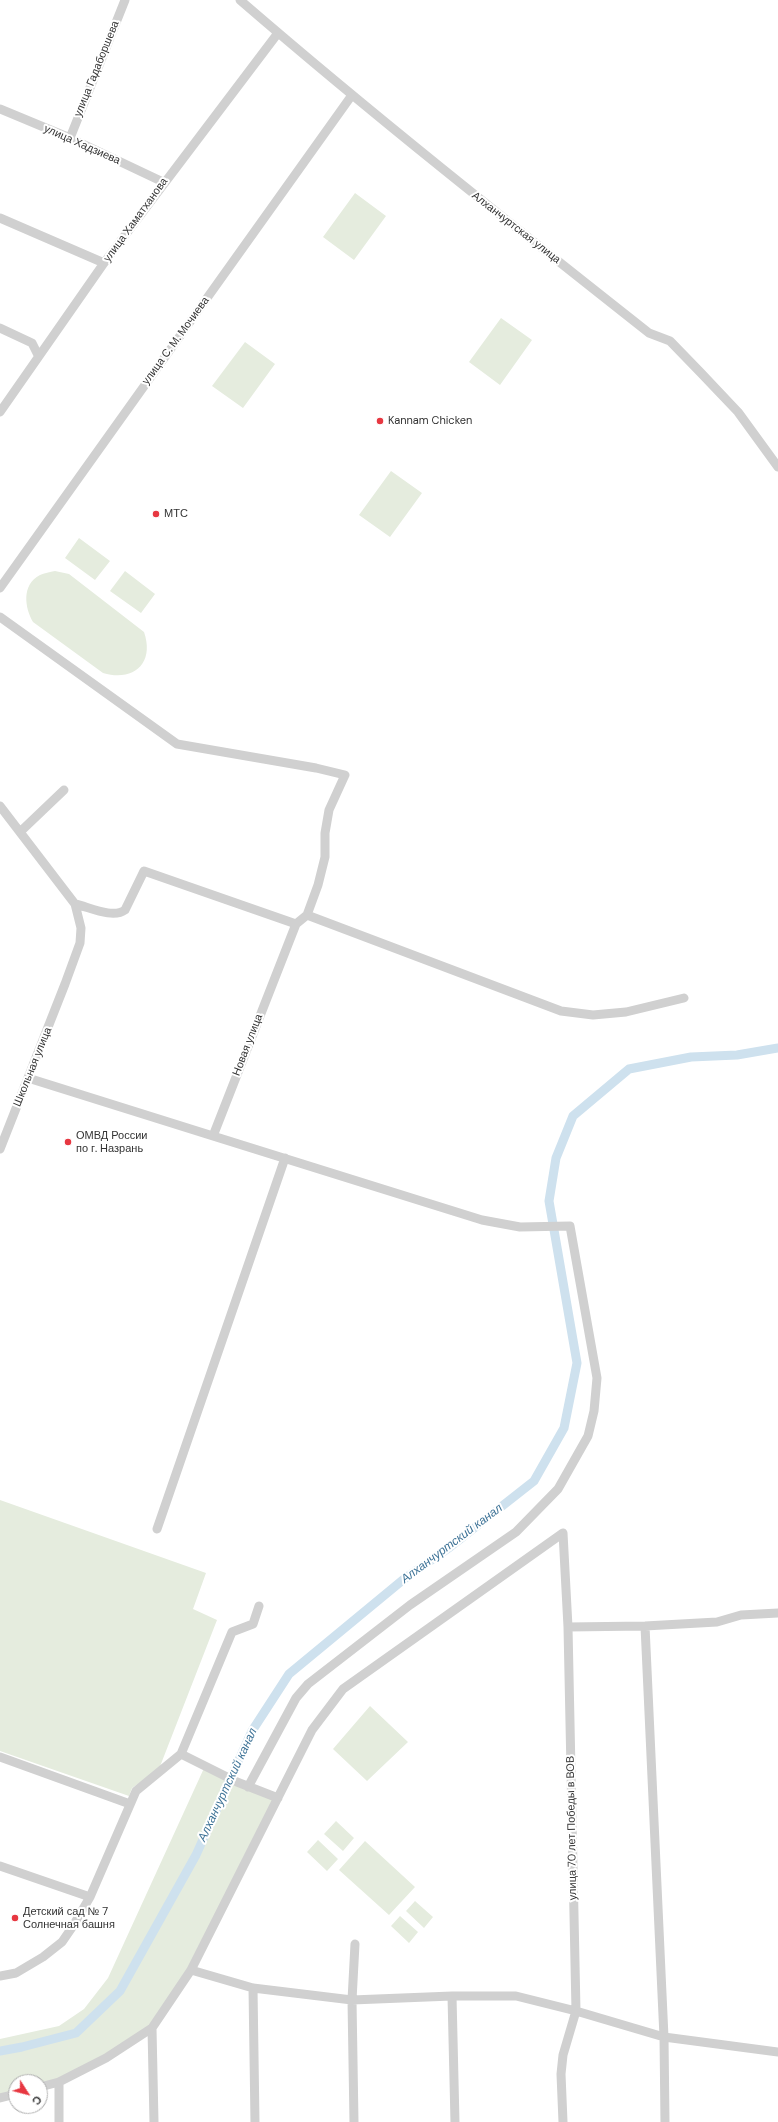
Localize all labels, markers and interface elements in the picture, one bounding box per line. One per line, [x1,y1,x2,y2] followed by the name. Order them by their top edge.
[72,19,122,119] street label: улица Гадаборшева
[42,122,122,168] street label: улица Хадзиева
[101,175,171,265] street label: улица Хаматханова
[469,189,563,267] street label: Алханчуртская улица
[140,294,212,388] street label: улица С. М. Мочиева
[388,414,472,428] place label: Kannam Chicken
[375,416,385,426] marker: Kannam Chicken
[164,507,188,521] place label: МТС
[151,509,161,519] marker: МТС
[230,1012,266,1078] street label: Новая улица
[11,1025,55,1109] street label: Школьная улица
[76,1129,147,1155] place label: ОМВД России по г. Назрань
[63,1137,73,1147] marker: ОМВД России по г. Назрань
[398,1501,506,1587] water label: Алханчуртский канал
[195,1726,261,1844] water label: Алханчуртский канал
[564,1756,580,1900] street label: улица 70 лет Победы в ВОВ
[23,1905,115,1931] place label: Детский сад № 7 Солнечная башня
[10,1913,20,1923] marker: Детский сад № 7 Солнечная башня
[8,2074,48,2114] north arrow
[29,2093,45,2108] text: С

